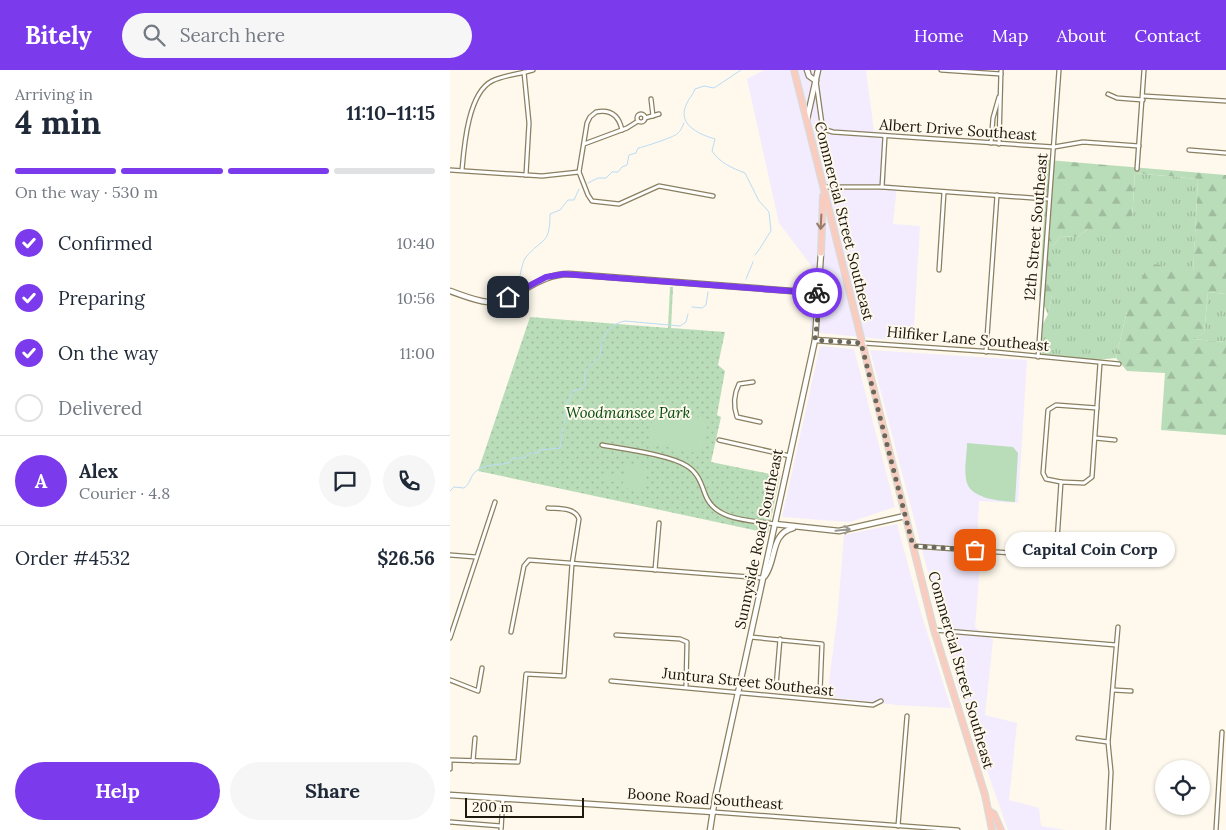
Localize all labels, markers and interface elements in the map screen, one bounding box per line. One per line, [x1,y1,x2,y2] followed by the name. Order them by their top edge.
[122,13,472,58] search box
[25,20,92,51] text: Bitely
[140,21,168,49] icon: search
[180,23,285,47] text: Search here
[914,24,964,47] text: Home
[992,24,1028,47] text: Map
[1056,24,1106,47] text: About
[1134,24,1201,47] text: Contact
[15,84,93,104] text: Arriving in
[346,101,435,125] text: 11:10–11:15
[15,102,101,143] text: 4 min
[878,114,1038,144] street label: Albert Drive Southeast
[811,119,879,323] street label: Commercial Street Southeast
[1020,152,1051,302] street label: 12th Street Southeast
[15,182,158,202] text: On the way · 530 m
[817,213,826,229] one-way arrow
[15,229,43,257] icon: check
[58,231,153,255] text: Confirmed
[397,233,435,253] text: 10:40
[792,268,842,318] courier
[487,276,529,318] pin
[803,279,831,307] icon: bike
[494,283,522,311] icon: home
[15,284,43,312] icon: check
[58,286,145,310] text: Preparing
[397,288,435,308] text: 10:56
[886,322,1050,355] street label: Hilfiker Lane Southeast
[15,339,43,367] icon: check
[58,341,158,365] text: On the way
[399,343,435,363] text: 11:00
[58,396,142,420] text: Delivered
[566,403,691,422] park label: Woodmansee Park
[730,447,787,631] street label: Sunnyside Road Southeast
[319,455,371,507] button: chat
[383,455,435,507] button: phone
[79,459,118,483] text: Alex
[35,469,47,493] text: A
[79,483,170,503] text: Courier · 4.8
[835,525,851,535] one-way arrow
[954,529,996,571] pin
[1005,532,1175,568] callout: Capital Coin Corp
[961,536,989,564] icon: bag
[1022,539,1158,559] text: Capital Coin Corp
[15,546,130,570] text: Order #4532
[377,546,435,570] text: $26.56
[924,569,999,771] street label: Commercial Street Southeast
[660,663,835,700] street label: Juntura Street Southeast
[1155,760,1210,815] map controls
[1155,760,1210,815] button: locate
[15,762,220,820] button: Help
[230,762,435,820] button: Share
[626,784,784,813] street label: Boone Road Southeast
[465,795,584,818] scale bar
[472,798,513,816] text: 200 m

